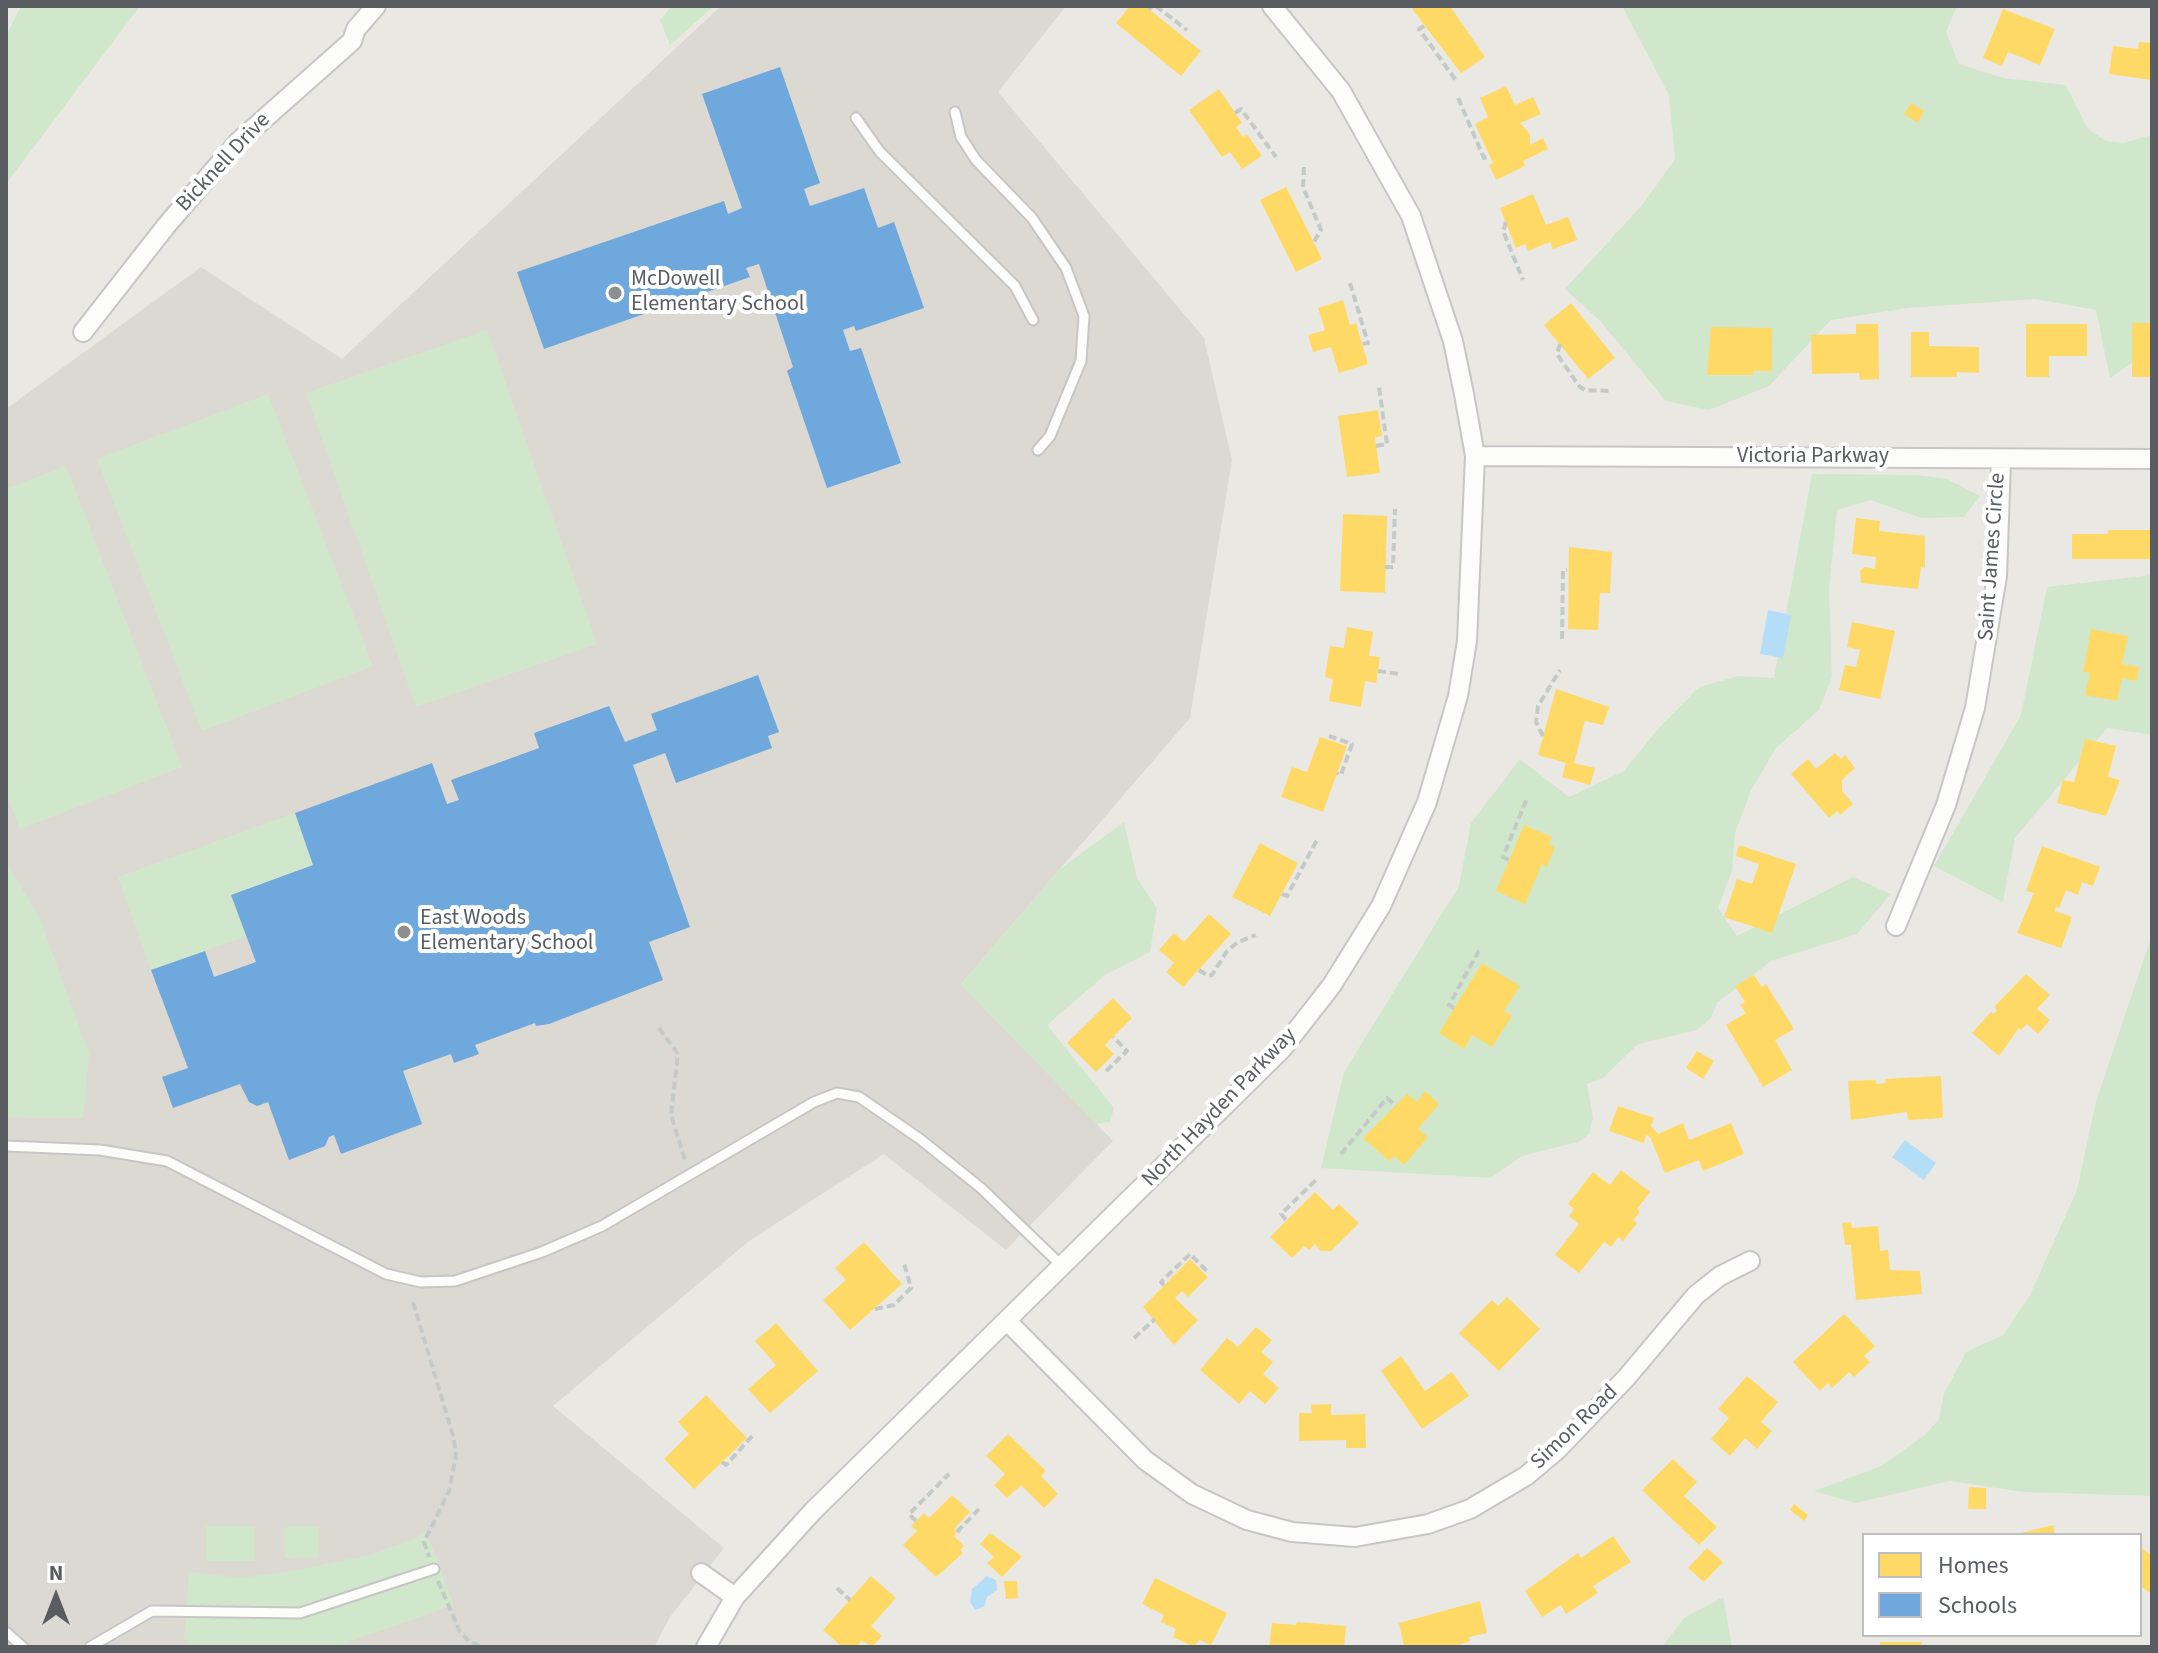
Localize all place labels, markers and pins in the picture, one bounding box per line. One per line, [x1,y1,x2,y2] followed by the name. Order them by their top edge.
[631,267,804,318] place label: McDowell Elementary School
[606,284,624,302] marker: McDowell Elementary School
[420,906,593,958] place label: East Woods Elementary School
[395,923,413,941] marker: East Woods Elementary School

